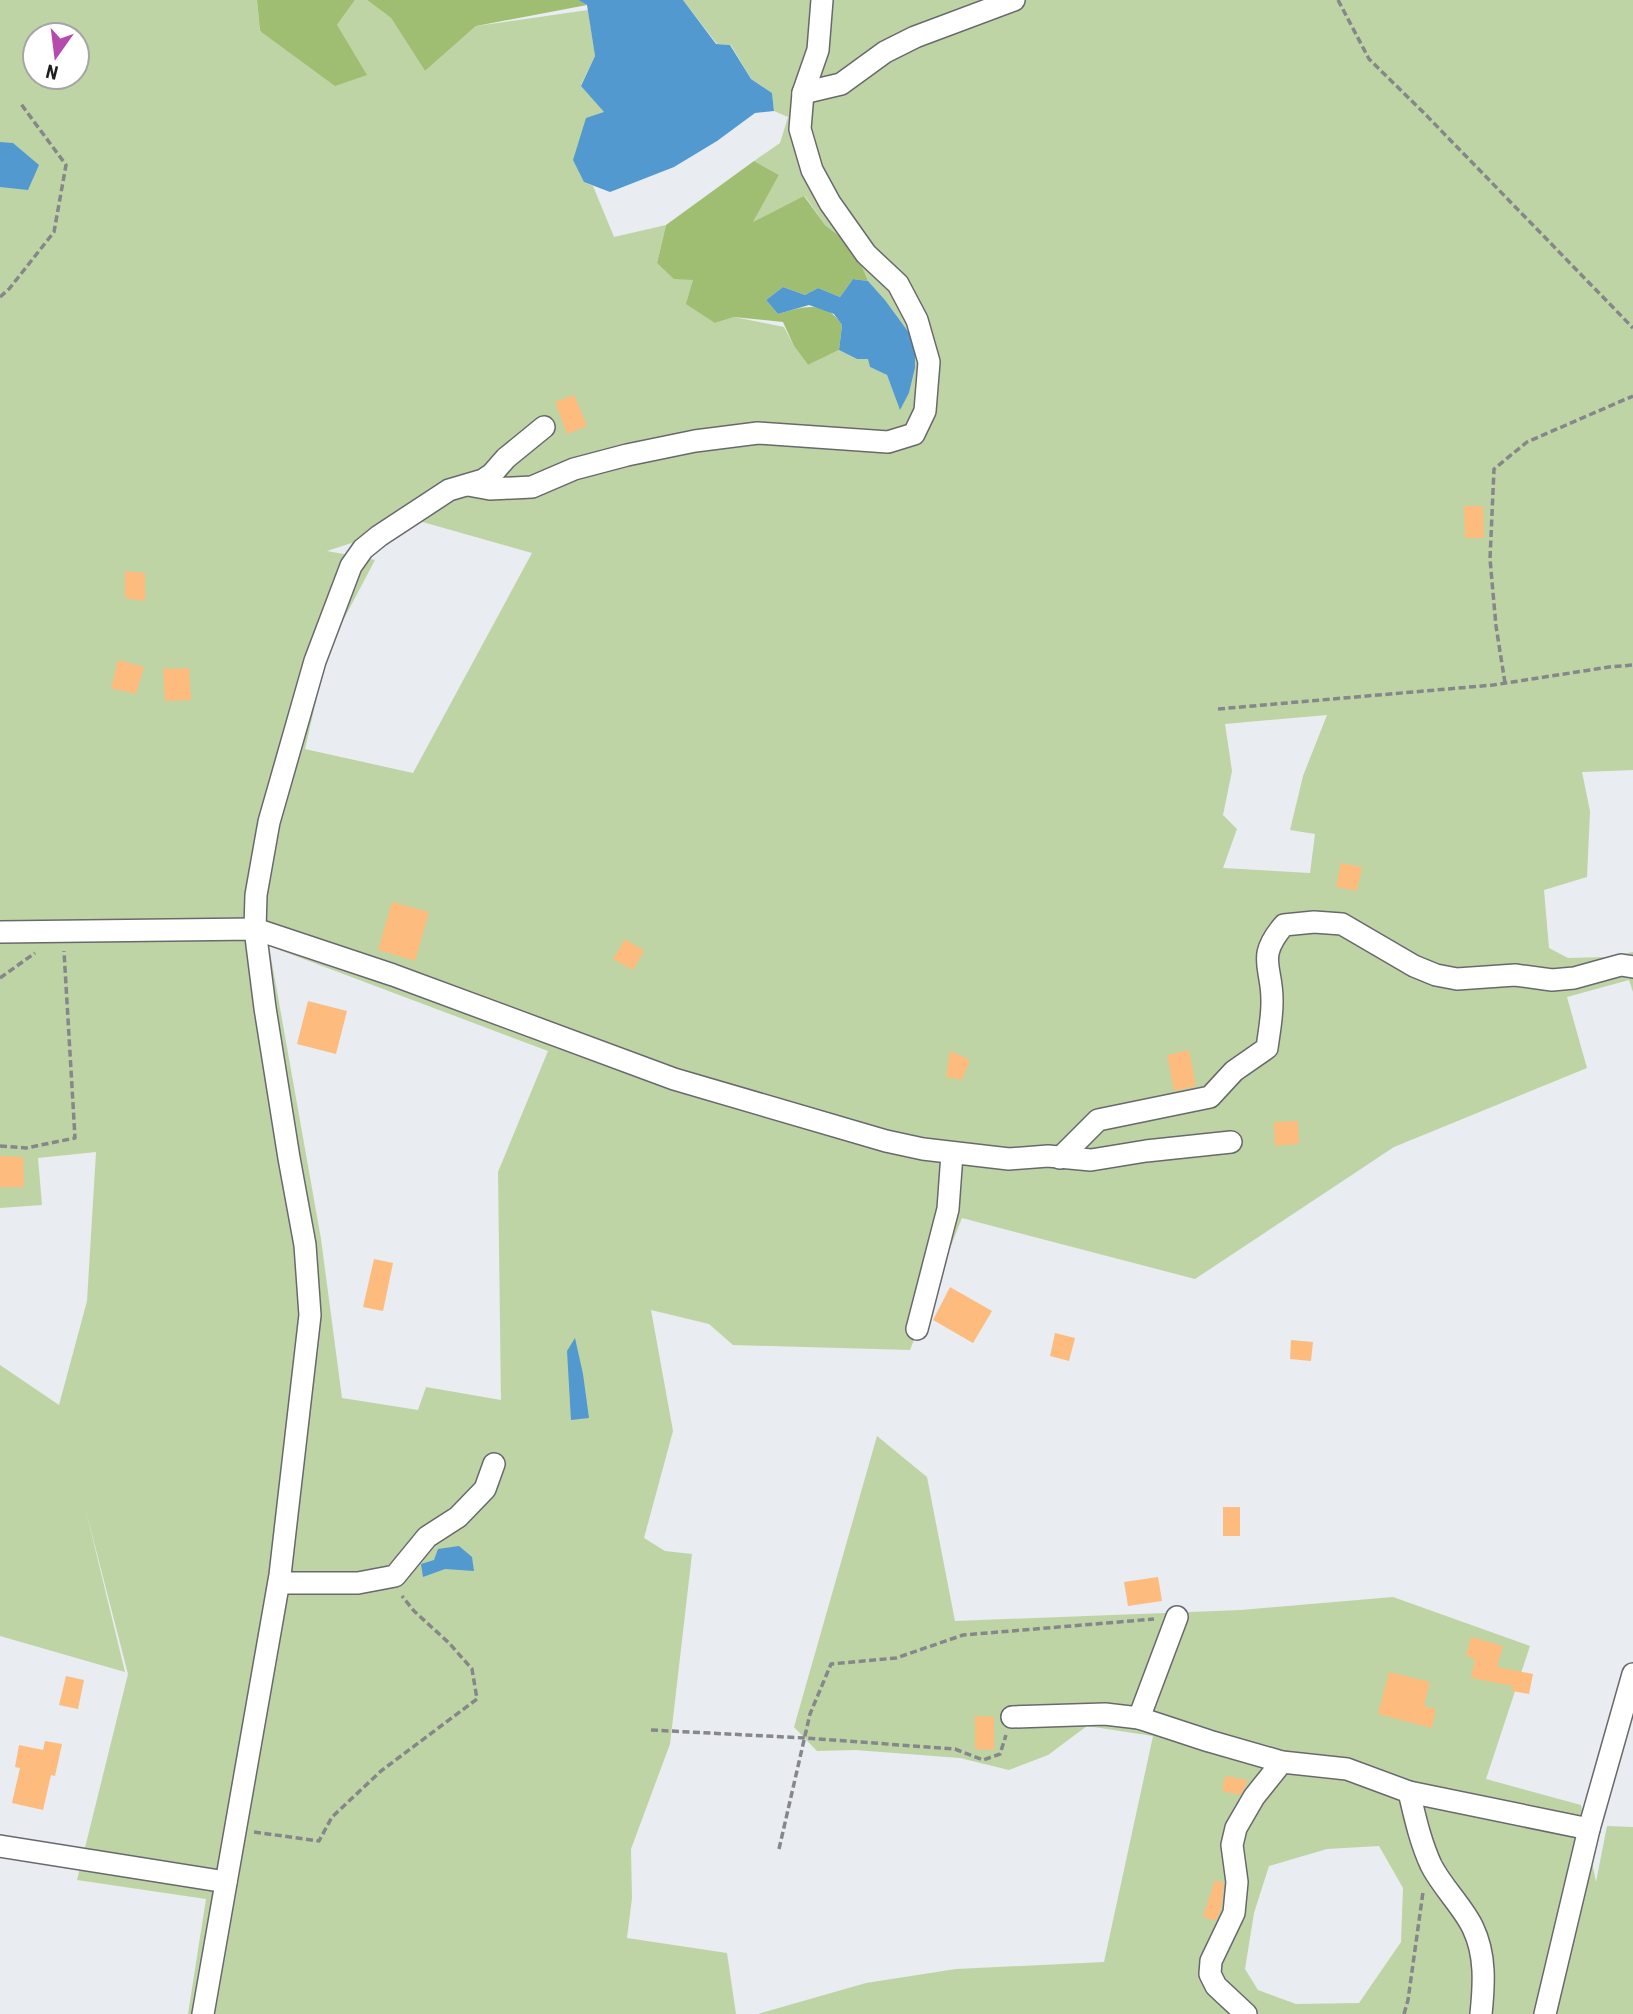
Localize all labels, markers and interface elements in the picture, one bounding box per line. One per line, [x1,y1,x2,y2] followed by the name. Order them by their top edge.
[21,21,91,91] north arrow
[44,59,60,85] text: N

